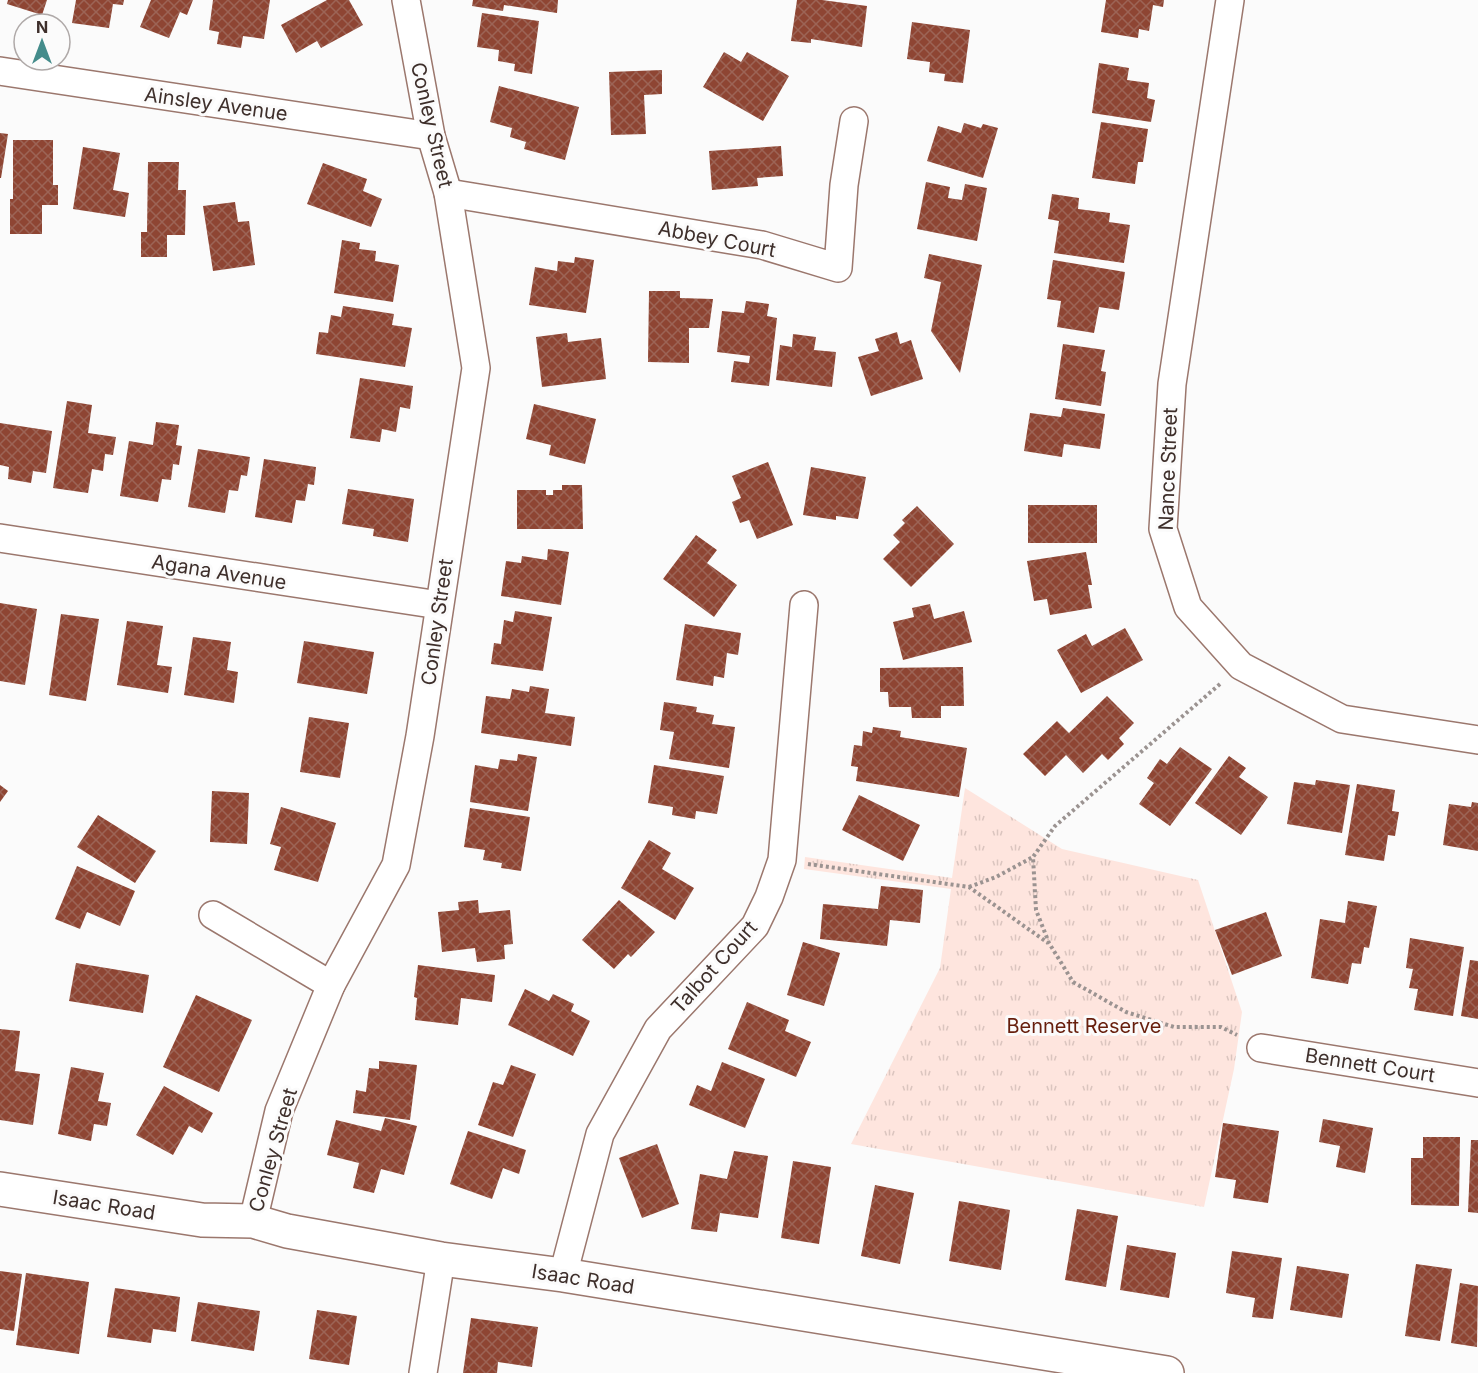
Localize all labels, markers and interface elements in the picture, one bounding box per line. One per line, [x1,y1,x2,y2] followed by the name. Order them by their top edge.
[12,12,72,72] north arrow
[36,17,48,37] text: N
[406,60,458,190] street label: Conley Street
[143,82,289,126] street label: Ainsley Avenue
[656,216,778,262] street label: Abbey Court
[1154,407,1182,531] street label: Nance Street
[150,549,288,595] street label: Agana Avenue
[416,557,458,687] street label: Conley Street
[666,915,762,1018] street label: Talbot Court
[1006,1014,1162,1038] park label: Bennett Reserve
[1303,1043,1437,1087] street label: Bennett Court
[244,1085,302,1215] street label: Conley Street
[51,1185,157,1225] street label: Isaac Road
[530,1259,636,1299] street label: Isaac Road

